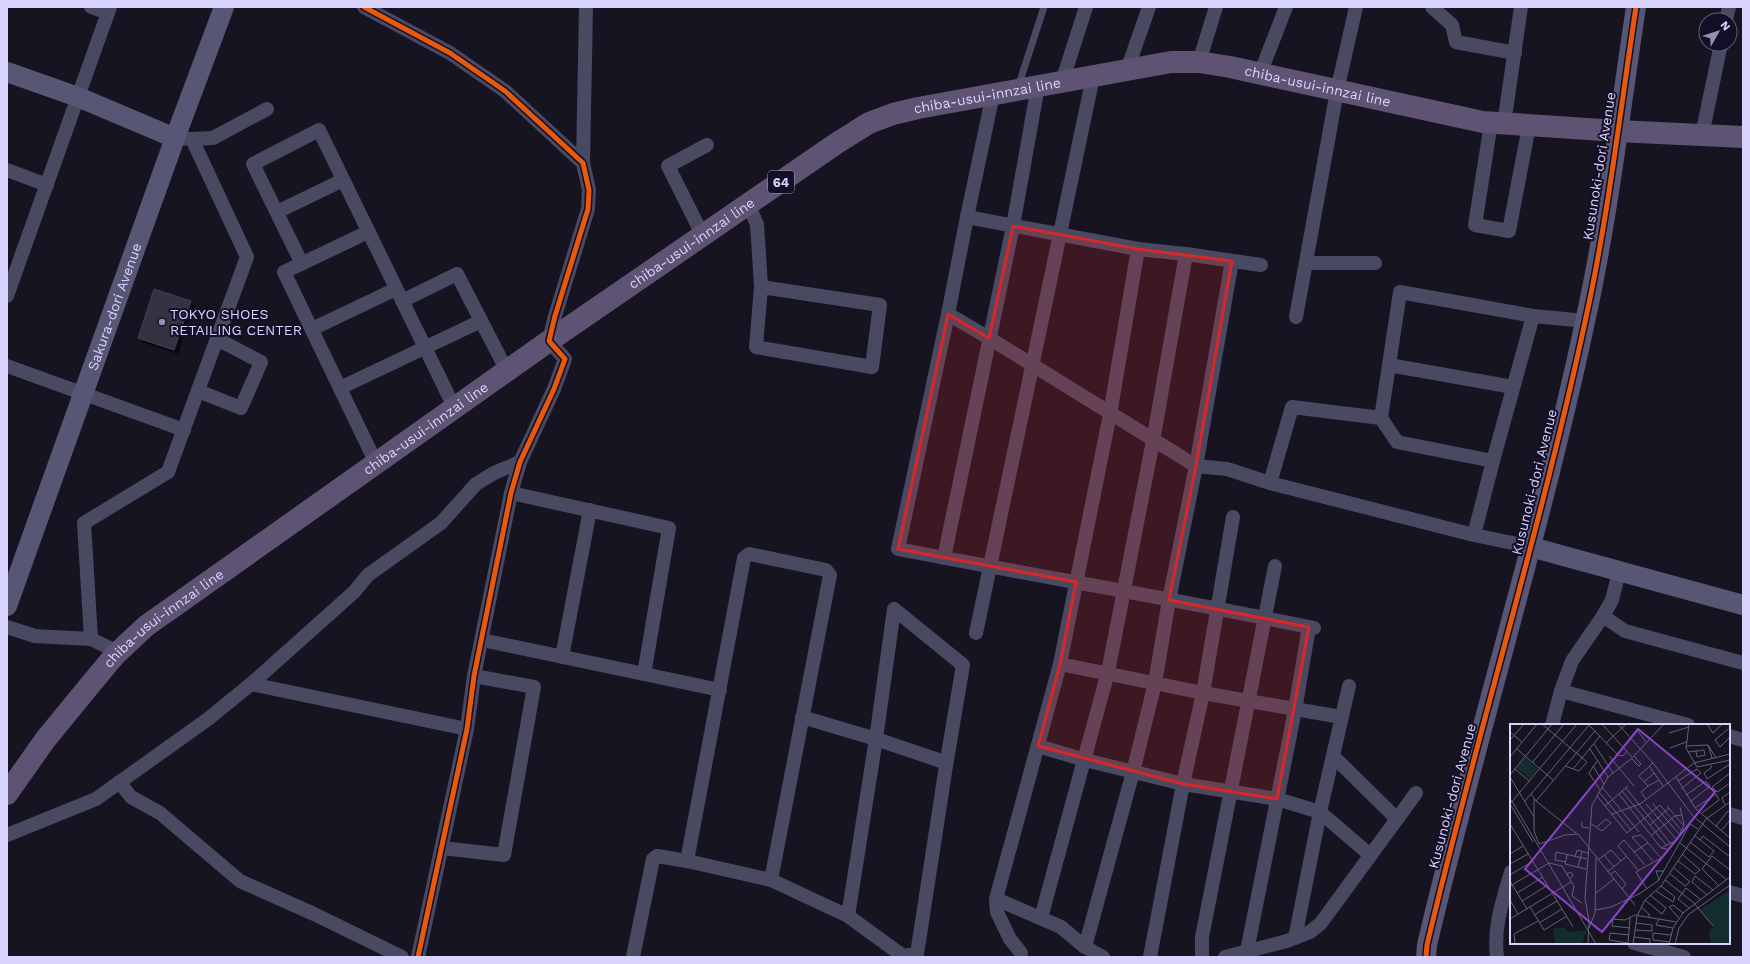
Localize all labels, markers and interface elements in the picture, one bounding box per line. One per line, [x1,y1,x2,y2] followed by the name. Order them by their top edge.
[1698,12,1738,52] north arrow
[1718,19,1733,33] text: N
[1243,62,1392,110] street label: chiba-usui-innzai line
[912,74,1062,117] street label: chiba-usui-innzai line
[1579,91,1619,241] street label: Kusunoki-dori Avenue
[768,171,794,193] road number: 64
[625,194,757,292] street label: chiba-usui-innzai line
[84,241,145,373] street label: Sakura-dori Avenue
[170,306,302,338] place label: TOKYO SHOES RETAILING CENTER
[157,317,167,327] marker: TOKYO SHOES RETAILING CENTER
[360,379,491,478] street label: chiba-usui-innzai line
[1508,407,1560,557] street label: Kusunoki-dori Avenue
[100,566,227,671] street label: chiba-usui-innzai line
[1425,722,1479,870] street label: Kusunoki-dori Avenue
[1510,724,1730,944] inset map

